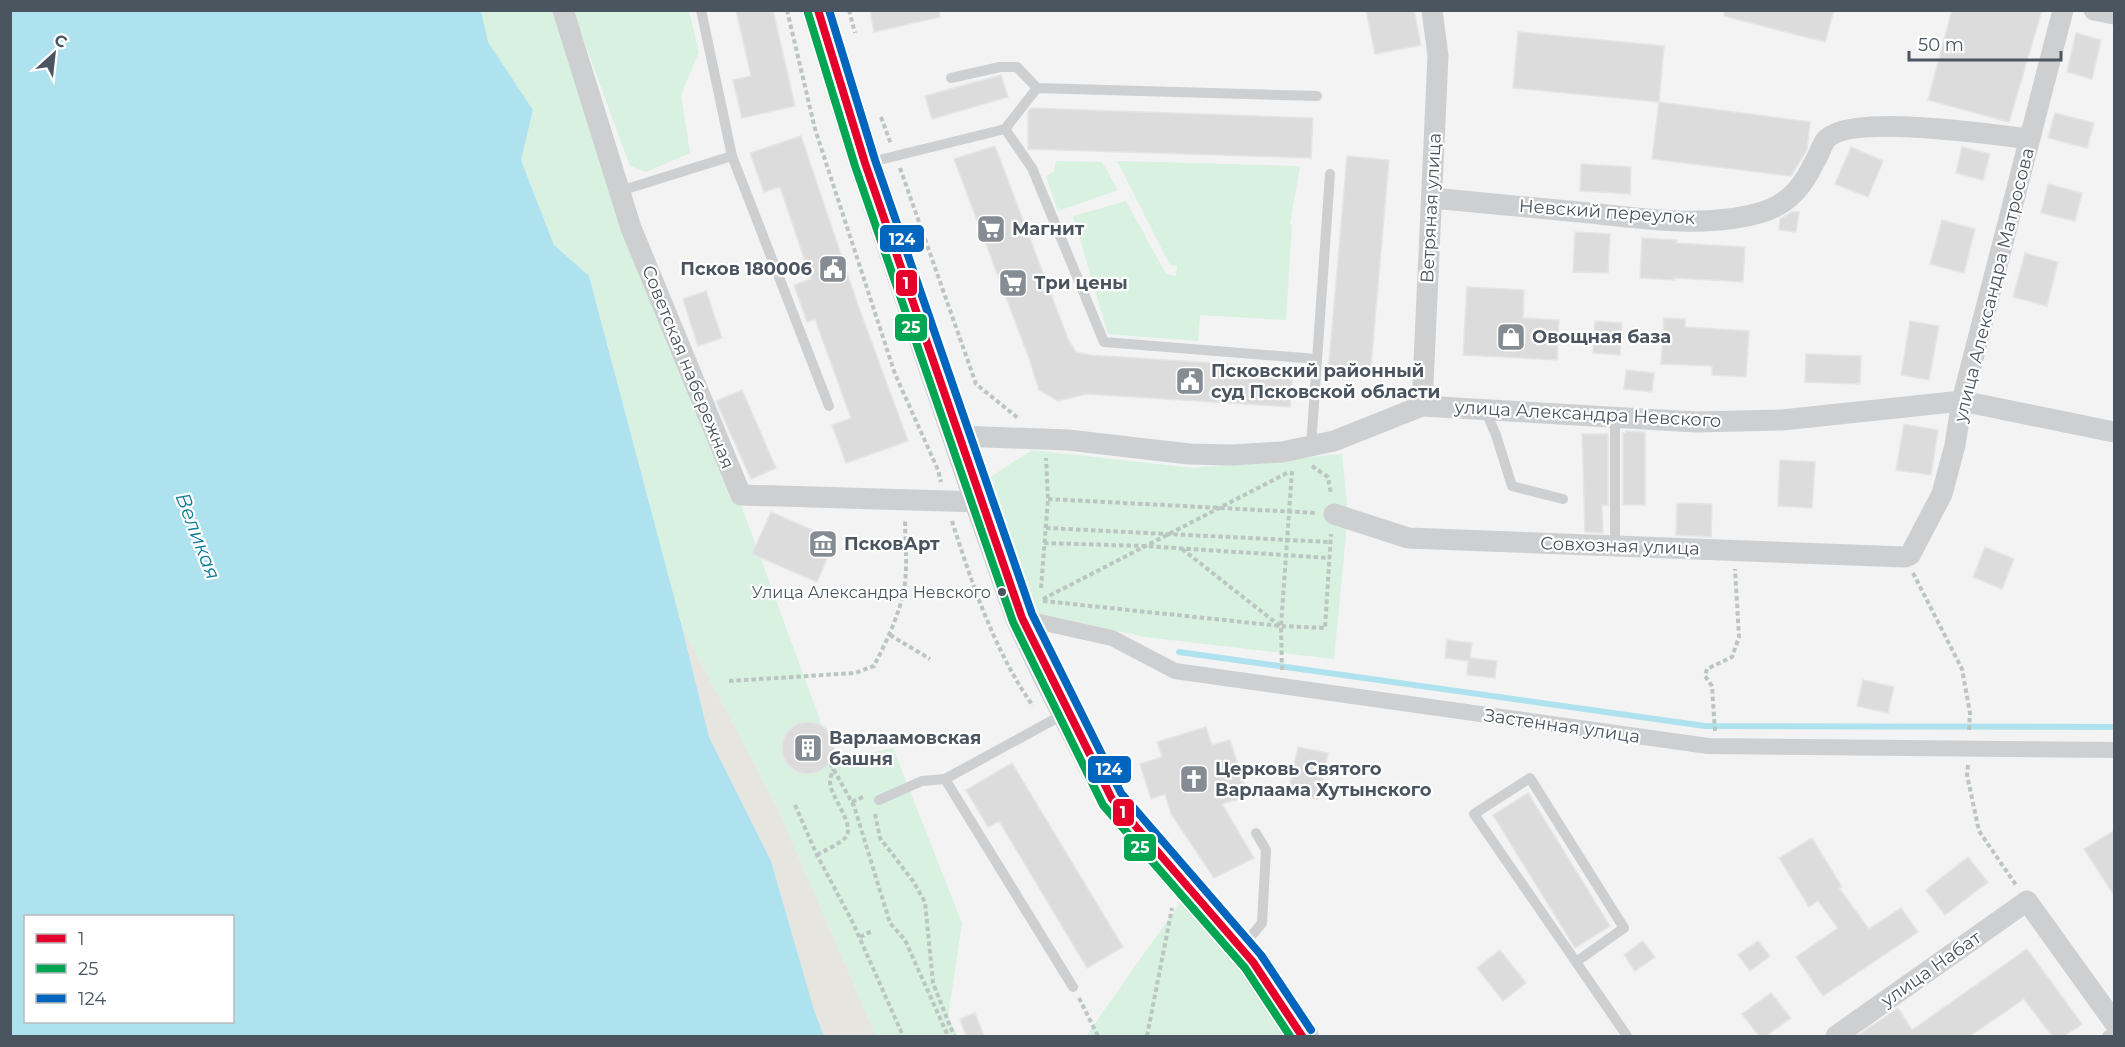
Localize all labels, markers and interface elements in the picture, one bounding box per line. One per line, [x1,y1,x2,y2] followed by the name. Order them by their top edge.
[24,24,84,84] north arrow
[1909,24,2060,62] scale bar
[51,30,70,52] text: С
[1918,34,1964,56] text: 50 m
[1416,132,1446,284] street label: Ветряная улица
[1949,146,2039,425] street label: улица Александра Матросова
[1518,195,1696,229] street label: Невский переулок
[975,213,1007,245] supermarket icon: Магнит
[1012,218,1085,240] place label: Магнит
[879,224,925,253] line badge: 124
[889,230,915,249] text: 124
[817,253,849,285] public building icon: Псков 180006
[680,258,813,280] place label: Псков 180006
[637,262,739,472] street label: Советская набережная
[997,267,1029,299] supermarket icon: Три цены
[895,269,918,297] line badge: 1
[1034,272,1128,294] place label: Три цены
[903,274,909,293] text: 1
[894,313,928,342] line badge: 25
[902,318,921,337] text: 25
[1495,321,1527,353] shop icon: Овощная база
[1532,326,1671,348] place label: Овощная база
[1211,360,1440,403] place label: Псковский районный суд Псковской области
[1174,365,1206,397] public building icon: Псковский районный суд Псковской области
[1453,396,1722,432] street label: улица Александра Невского
[171,489,225,583] water label: Великая
[807,528,839,560] museum icon: ПсковАрт
[1540,532,1700,560] street label: Совхозная улица
[844,533,940,555] place label: ПсковАрт
[752,583,991,602] place label: Улица Александра Невского
[996,586,1008,598] marker: Улица Александра Невского
[1483,704,1641,748] street label: Застенная улица
[829,727,981,770] place label: Варлаамовская башня
[792,732,824,764] building icon: Варлаамовская башня
[1087,755,1132,784] line badge: 124
[1215,758,1432,801] place label: Церковь Святого Варлаама Хутынского
[1096,760,1122,779] text: 124
[1178,763,1210,795] church icon: Церковь Святого Варлаама Хутынского
[1112,798,1135,827] line badge: 1
[1120,803,1126,822] text: 1
[1123,833,1157,862] line badge: 25
[1131,838,1150,857] text: 25
[24,915,234,1023] legend
[1876,926,1986,1012] street label: улица Набат
[78,928,85,950] text: 1
[78,958,98,980] text: 25
[78,988,106,1010] text: 124

